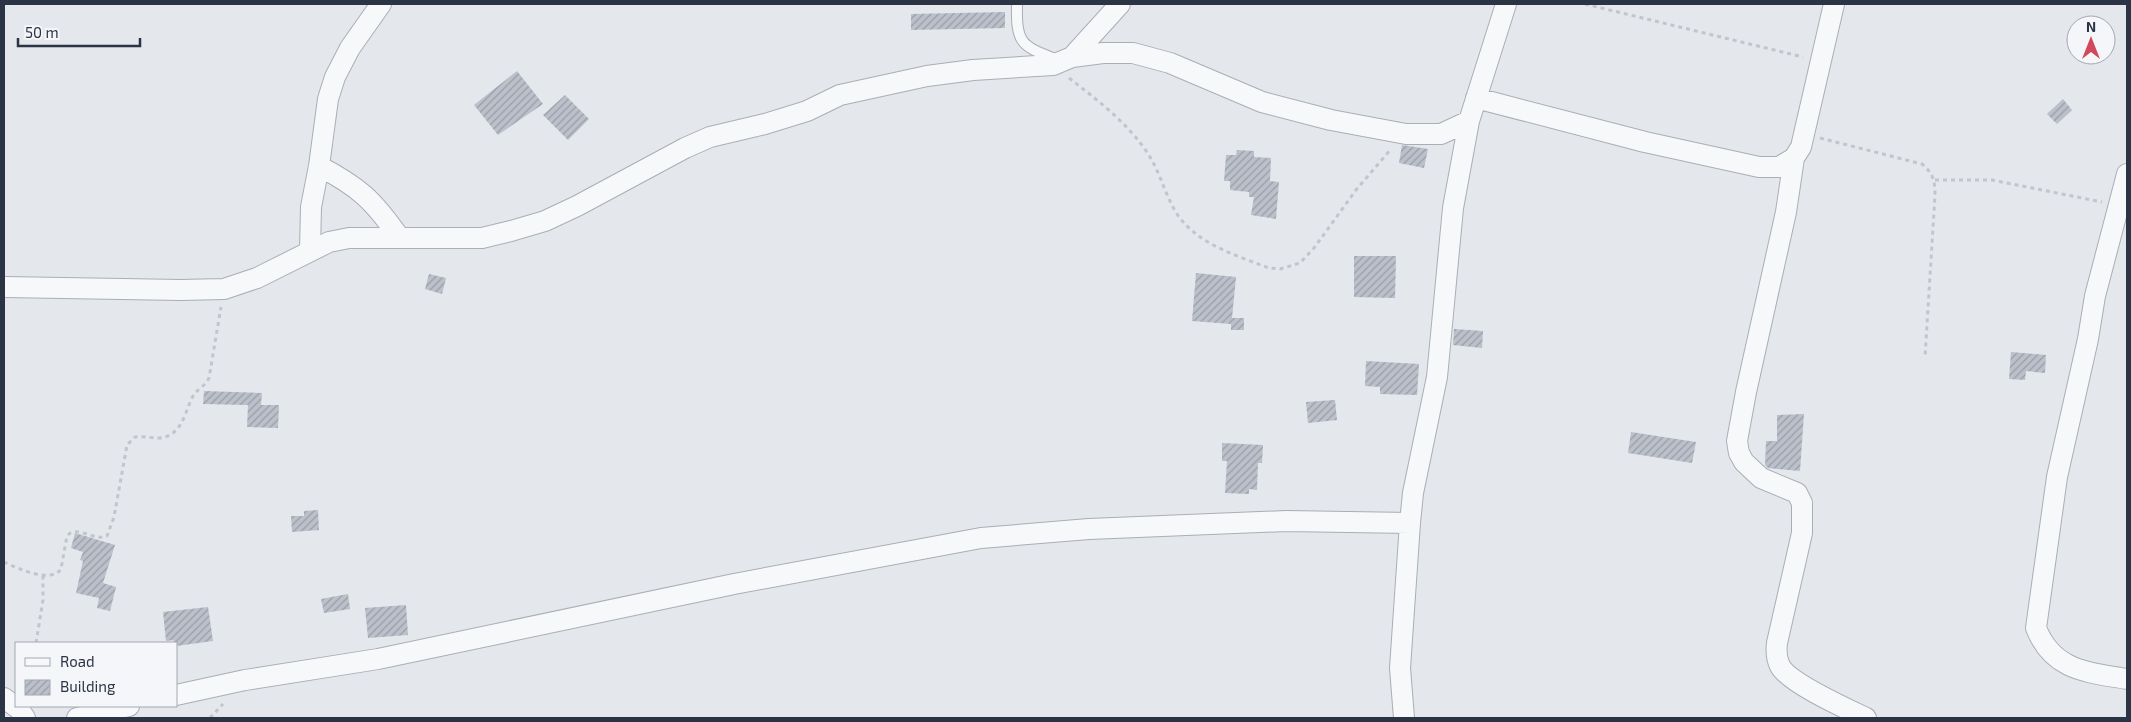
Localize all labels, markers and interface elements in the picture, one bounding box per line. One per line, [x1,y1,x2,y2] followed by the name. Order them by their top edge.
[18,15,140,47] scale bar
[2066,15,2116,65] north arrow
[2086,18,2096,35] text: N
[25,23,59,41] text: 50 m
[15,642,178,707] legend
[60,652,95,670] text: Road
[60,677,116,695] text: Building

